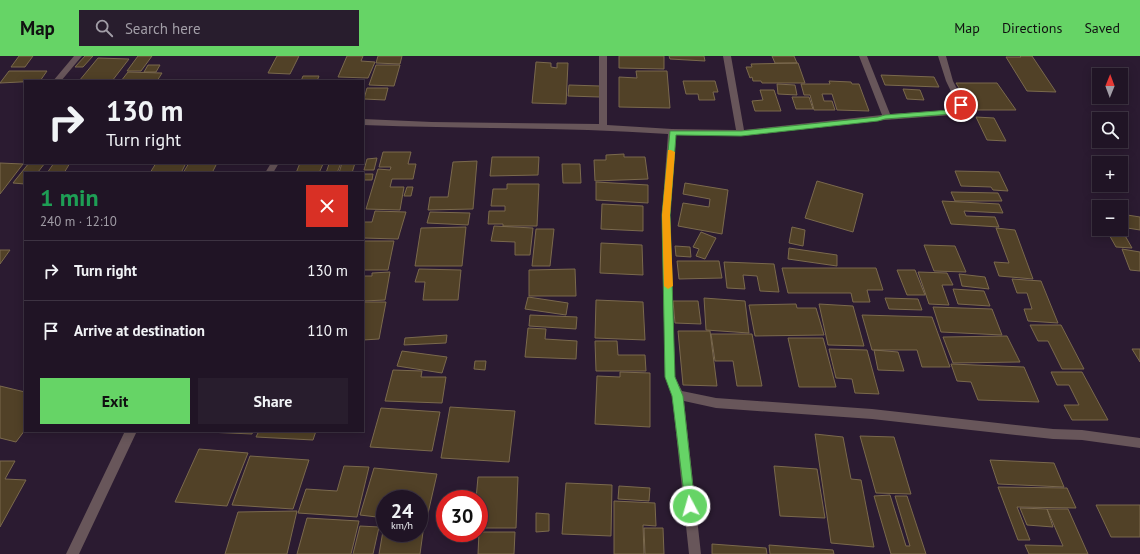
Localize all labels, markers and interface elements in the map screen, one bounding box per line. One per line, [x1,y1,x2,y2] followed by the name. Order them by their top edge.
[79,10,359,46] search box
[20,16,55,40] text: Map
[93,17,115,39] icon: search
[125,19,201,38] text: Search here
[954,19,980,37] text: Map
[1002,19,1062,37] text: Directions
[1084,19,1120,37] text: Saved
[1092,68,1128,104] north arrow
[1092,68,1128,236] map controls
[944,88,978,122] pin
[106,92,183,129] text: 130 m
[950,94,972,116] icon: arrive
[40,96,92,148] icon: right
[1092,112,1128,148] button: search
[106,128,181,151] text: Turn right
[1092,156,1128,192] button: +
[40,182,99,213] text: 1 min
[306,185,348,227] button: close
[1092,200,1128,236] button: −
[40,213,117,230] text: 240 m · 12:10
[40,260,62,282] icon: right
[74,261,137,280] text: Turn right
[307,261,348,280] text: 130 m
[40,320,62,342] icon: arrive
[74,321,205,340] text: Arrive at destination
[307,321,348,340] text: 110 m
[40,378,190,424] button: Exit
[198,378,348,424] button: Share
[669,485,711,527] position arrow
[436,490,488,542] speed limit sign: 30
[391,498,413,524] text: 24
[391,519,413,532] text: km/h

